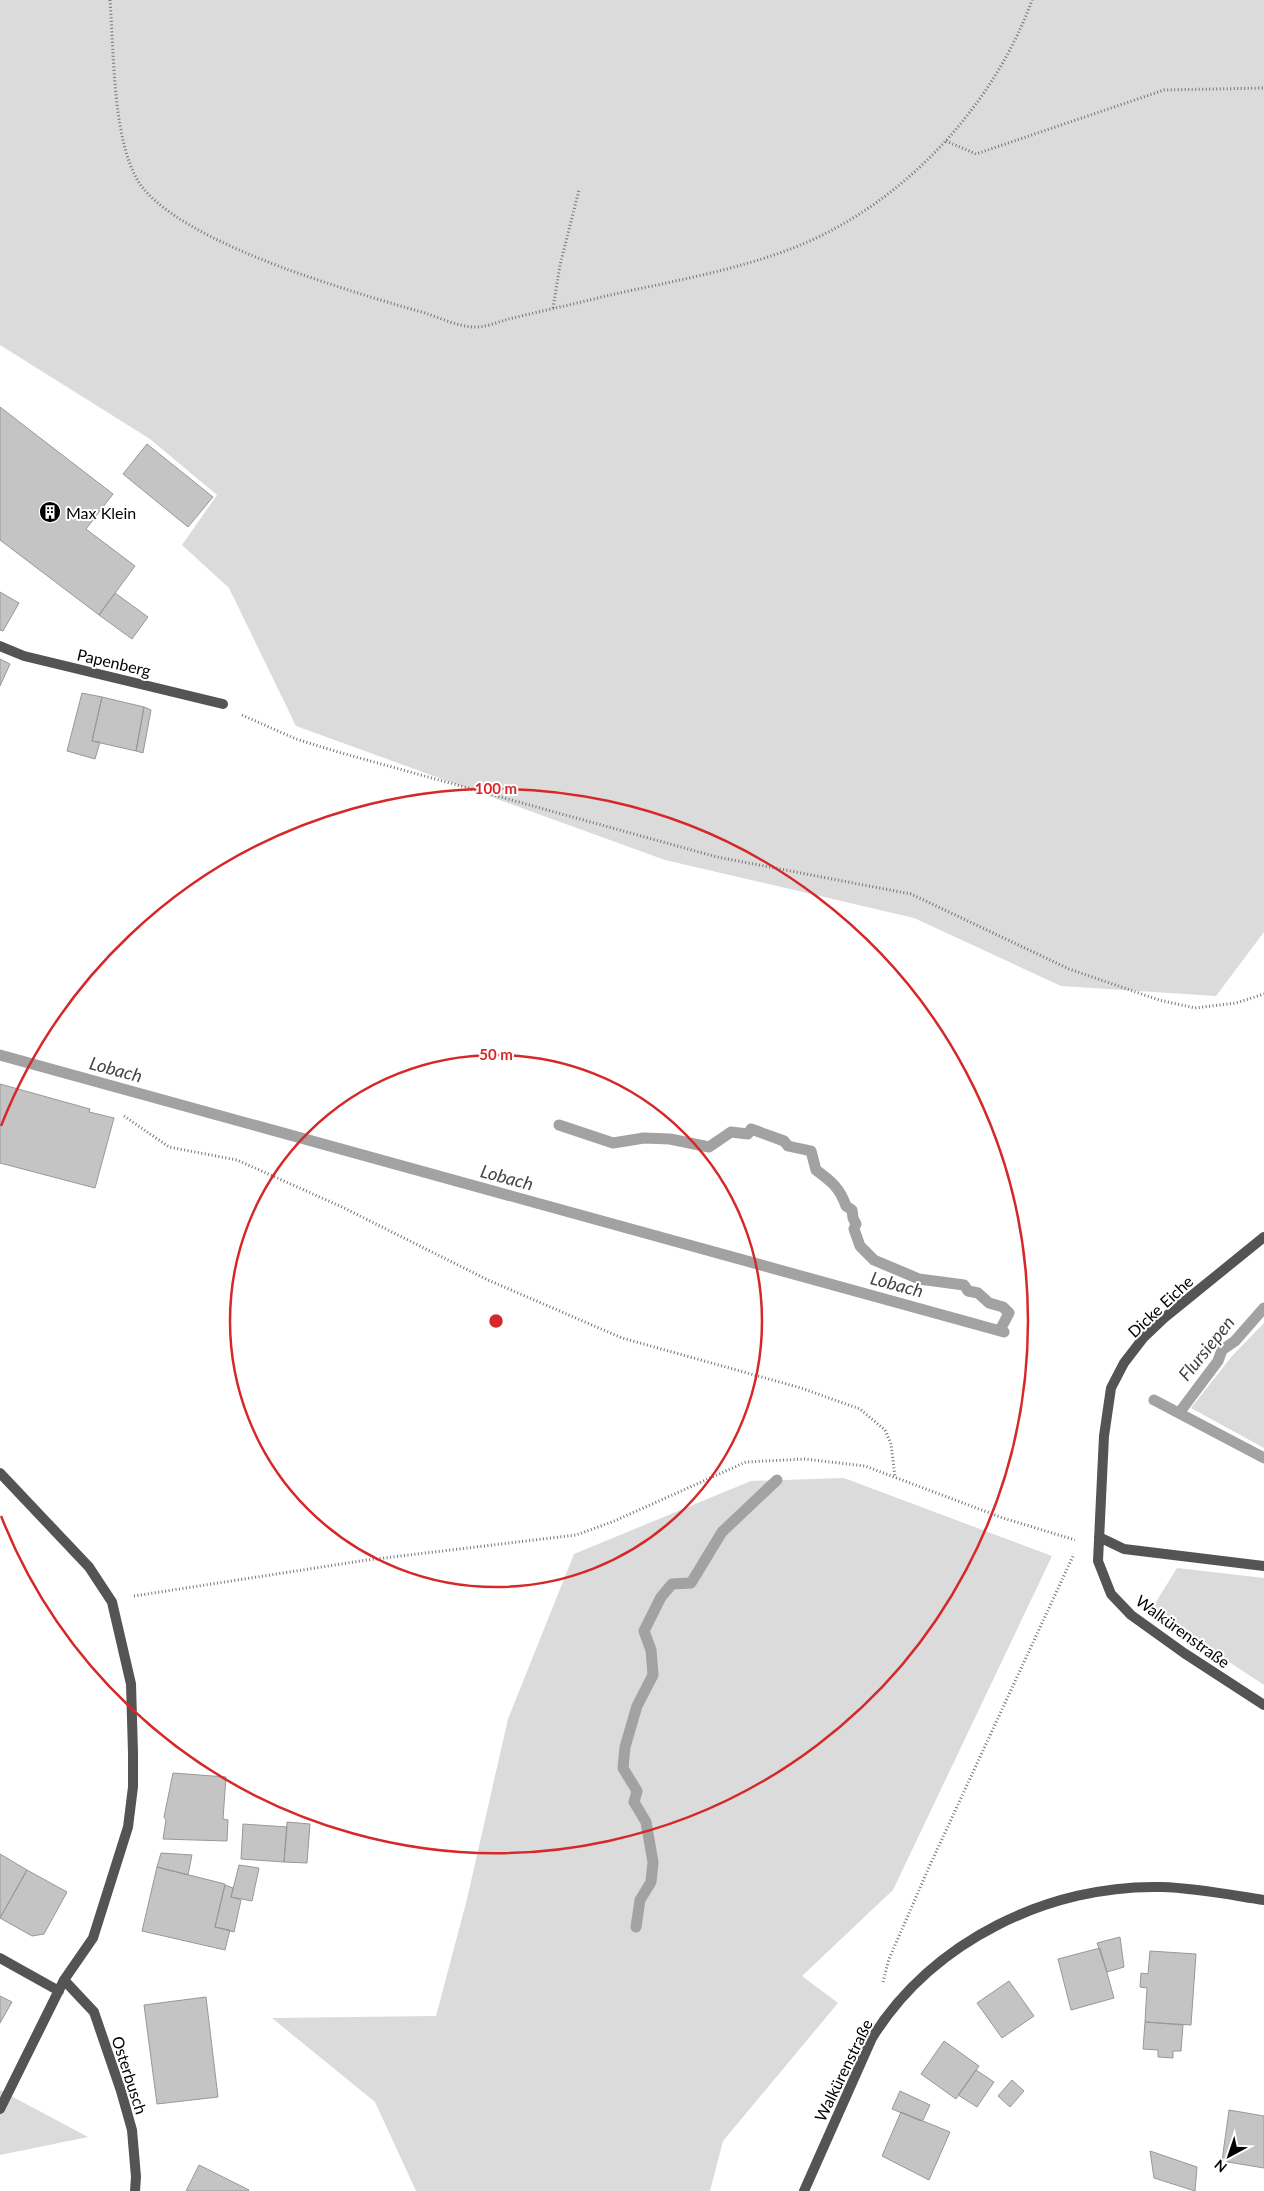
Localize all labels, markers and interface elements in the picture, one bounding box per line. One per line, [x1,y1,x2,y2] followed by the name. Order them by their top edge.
[38,500,62,524] building icon: Max Klein
[66,503,136,522] place label: Max Klein
[75,644,153,680] street label: Papenberg
[475,779,517,797] text: 100 m
[479,1045,513,1063] text: 50 m
[87,1051,145,1087] water label: Lobach
[478,1159,536,1195] water label: Lobach
[868,1266,926,1302] water label: Lobach
[1124,1271,1196,1341] street label: Dicke Eiche
[1173,1311,1239,1385] water label: Flursiepen
[487,1312,505,1330] centre of rings
[1132,1591,1234,1671] street label: Walkürenstraße
[810,2016,876,2124] street label: Walkürenstraße
[108,2034,152,2116] street label: Osterbusch
[1204,2131,1254,2181] north arrow
[1211,2156,1230,2176] text: N

